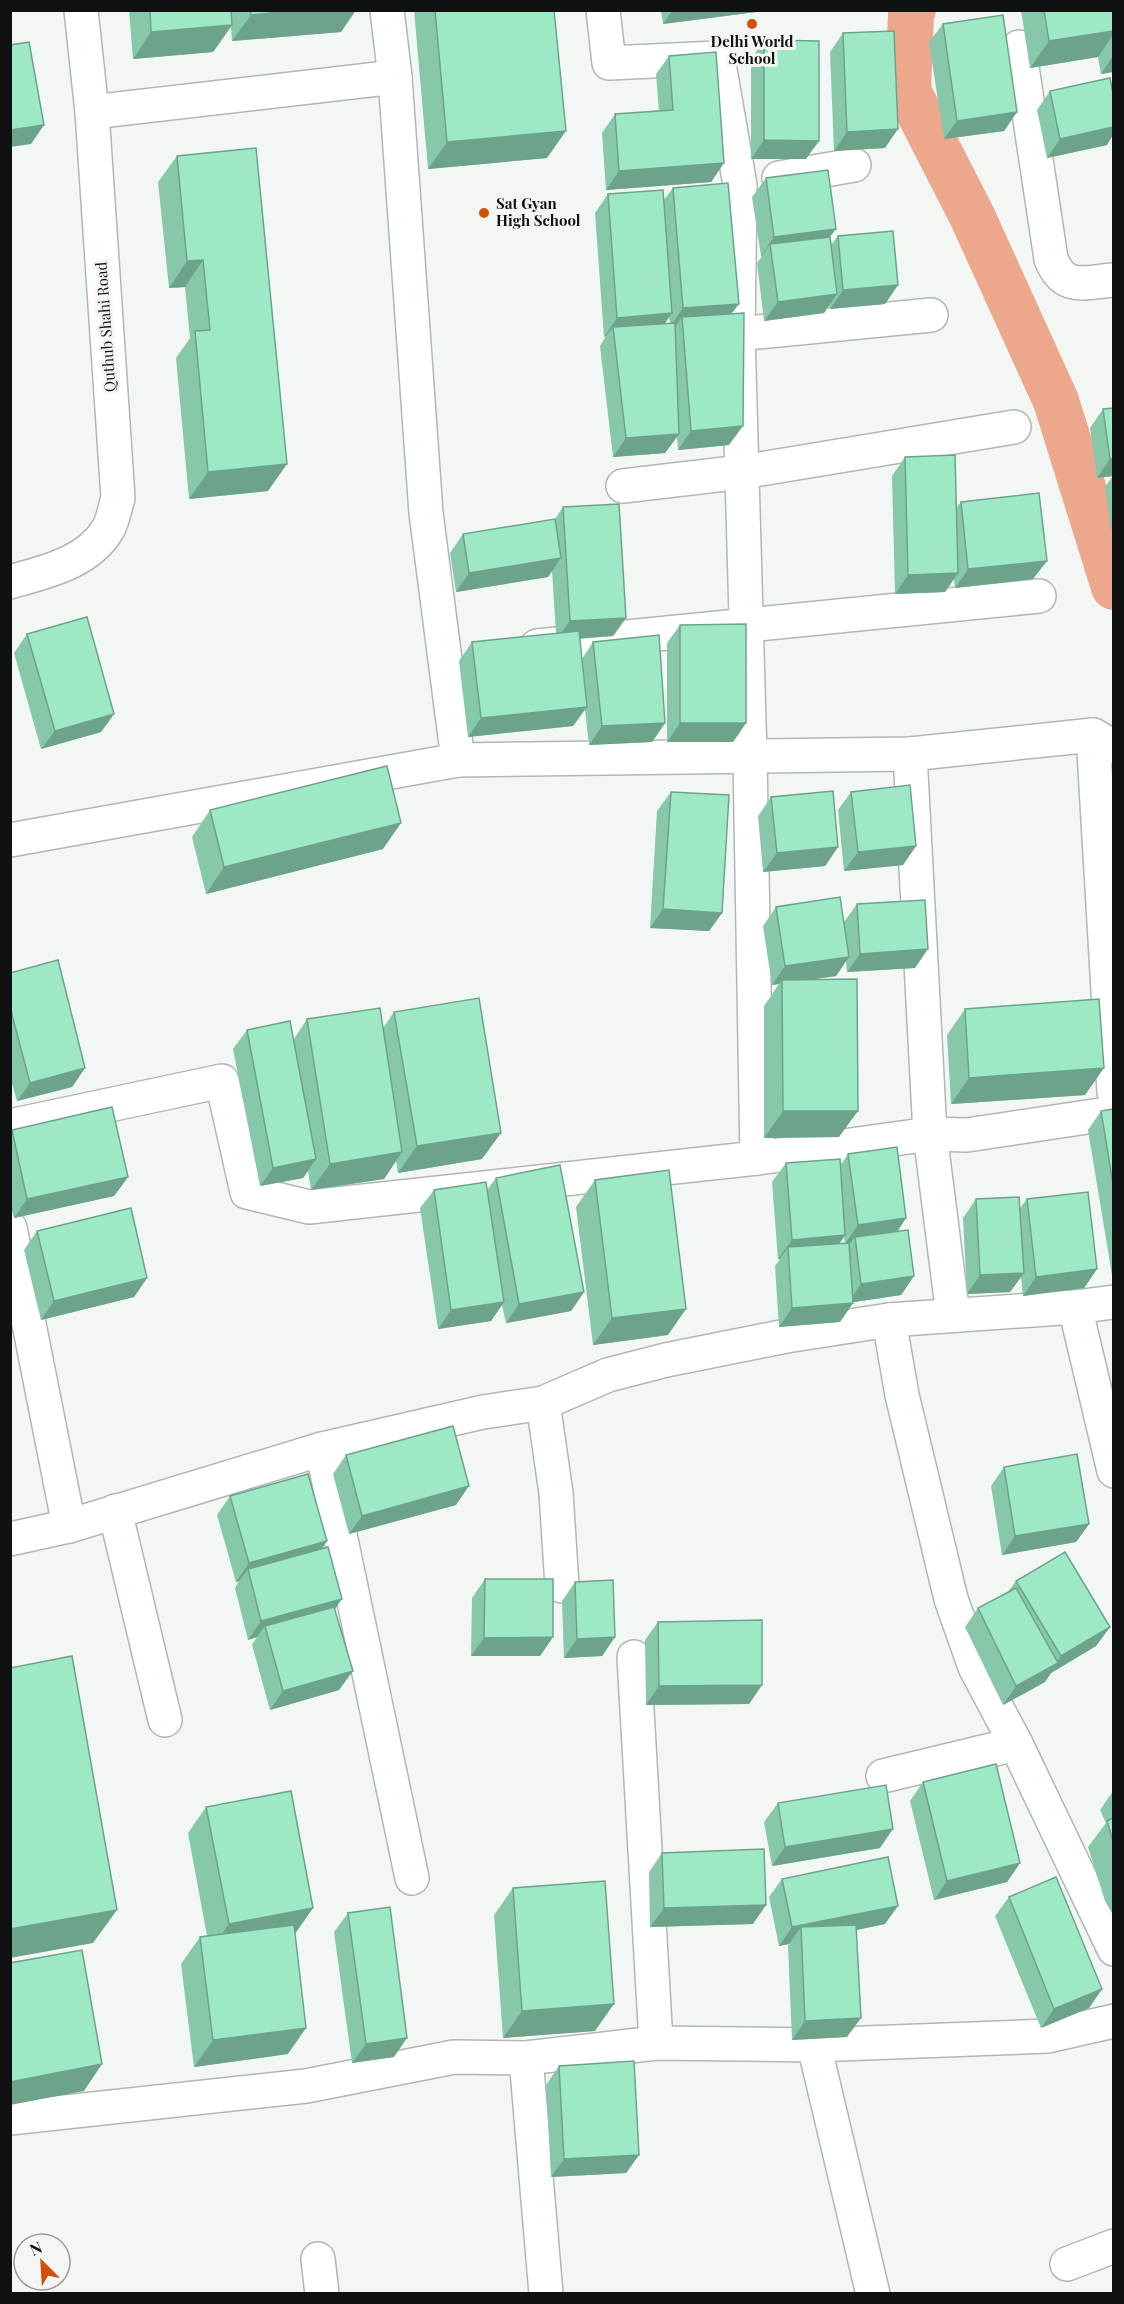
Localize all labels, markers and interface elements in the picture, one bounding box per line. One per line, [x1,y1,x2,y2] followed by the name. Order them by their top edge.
[745,17,759,31] marker: Delhi World School
[711,31,793,68] place label: Delhi World School
[496,193,581,230] place label: Sat Gyan High School
[477,206,491,220] marker: Sat Gyan High School
[90,261,120,393] street label: Quthub Shahi Road
[12,2232,72,2292] north arrow
[26,2236,46,2260] text: N

